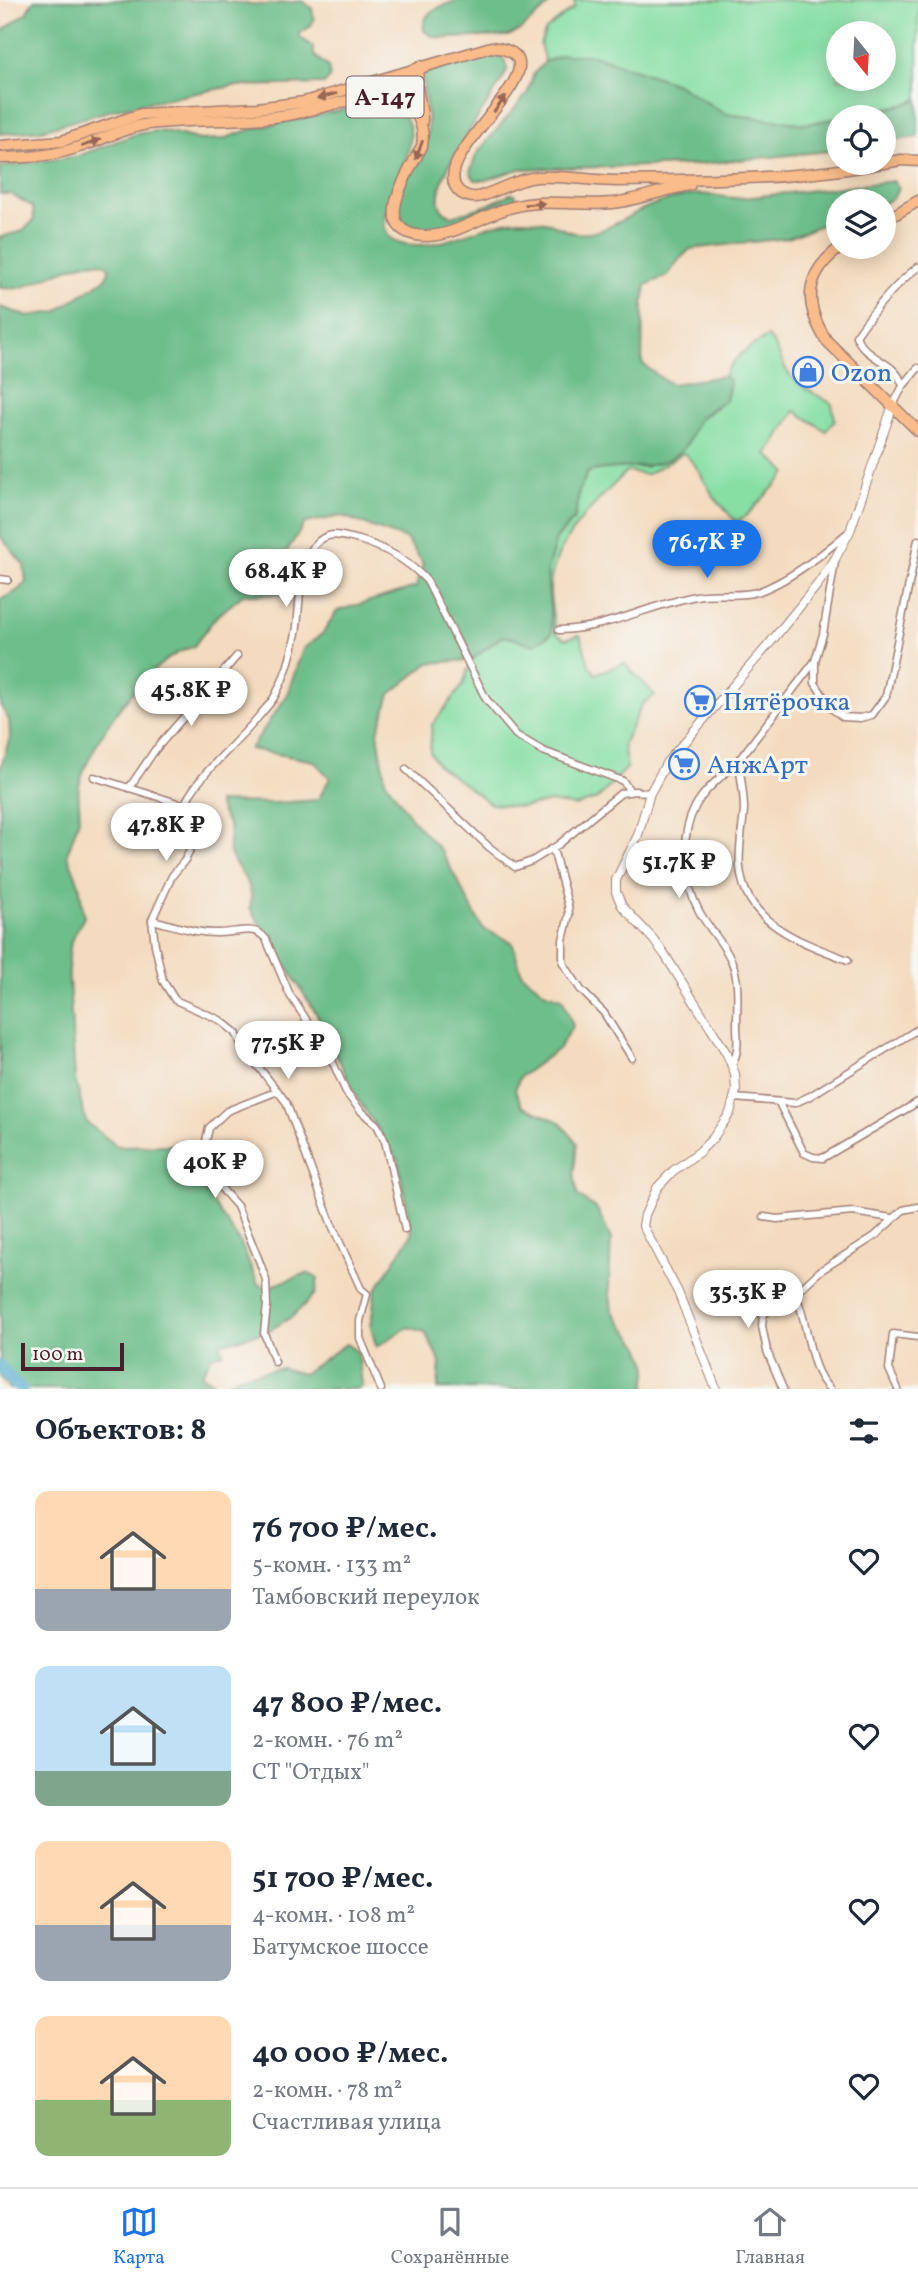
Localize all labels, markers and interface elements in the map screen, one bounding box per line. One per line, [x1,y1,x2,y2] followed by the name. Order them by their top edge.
[826,21,896,91] north arrow
[826,21,896,259] map controls
[346,76,424,118] road number: А-147
[316,91,337,101] one-way arrow
[493,95,507,113] one-way arrow
[826,105,896,175] button: locate
[80,137,101,148] one-way arrow
[413,139,424,160] one-way arrow
[826,189,896,259] button: layers
[524,199,546,210] one-way arrow
[791,355,825,389] shop icon: Ozon
[831,356,892,392] place label: Ozon
[642,520,772,580] pin: 76.7K ₽
[668,527,746,559] text: 76.7K ₽
[221,550,351,609] pin: 68.4K ₽
[245,556,327,588] text: 68.4K ₽
[126,668,256,728] pin: 45.8K ₽
[151,675,231,707] text: 45.8K ₽
[683,684,717,718] supermarket icon: Пятёрочка
[723,685,851,721] place label: Пятёрочка
[667,747,701,781] supermarket icon: АнжАрт
[707,748,808,784] place label: АнжАрт
[101,804,231,863] pin: 47.8K ₽
[127,810,205,842] text: 47.8K ₽
[614,841,744,900] pin: 51.7K ₽
[642,847,716,879] text: 51.7K ₽
[223,1021,353,1081] pin: 77.5K ₽
[251,1028,325,1060] text: 77.5K ₽
[166,1140,264,1200] pin: 40K ₽
[183,1147,247,1179] text: 40K ₽
[683,1270,813,1330] pin: 35.3K ₽
[709,1277,787,1309] text: 35.3K ₽
[21,1340,124,1372] scale bar
[32,1342,83,1368] text: 100 m
[35,1410,207,1452] text: Объектов: 8
[845,1412,883,1450] icon: filters
[252,1508,437,1550] text: 76 700 ₽/мес.
[91,1519,175,1603] icon: home
[845,1542,883,1580] icon: heart
[252,1550,411,1582] text: 5-комн. · 133 m²
[252,1582,479,1614] text: Тамбовский переулок
[252,1683,442,1725] text: 47 800 ₽/мес.
[91,1694,175,1778] icon: home
[845,1717,883,1755] icon: heart
[252,1725,403,1757] text: 2-комн. · 76 m²
[252,1757,370,1789] text: СТ "Отдых"
[252,1858,433,1900] text: 51 700 ₽/мес.
[91,1869,175,1953] icon: home
[845,1892,883,1930] icon: heart
[252,1900,415,1932] text: 4-комн. · 108 m²
[252,1932,429,1964] text: Батумское шоссе
[252,2033,448,2075] text: 40 000 ₽/мес.
[91,2044,175,2128] icon: home
[845,2067,883,2105] icon: heart
[252,2075,402,2107] text: 2-комн. · 78 m²
[252,2107,442,2139] text: Счастливая улица
[113,2203,165,2271] tab: Карта
[391,2203,509,2271] tab: Сохранённые
[735,2203,805,2271] tab: Главная

